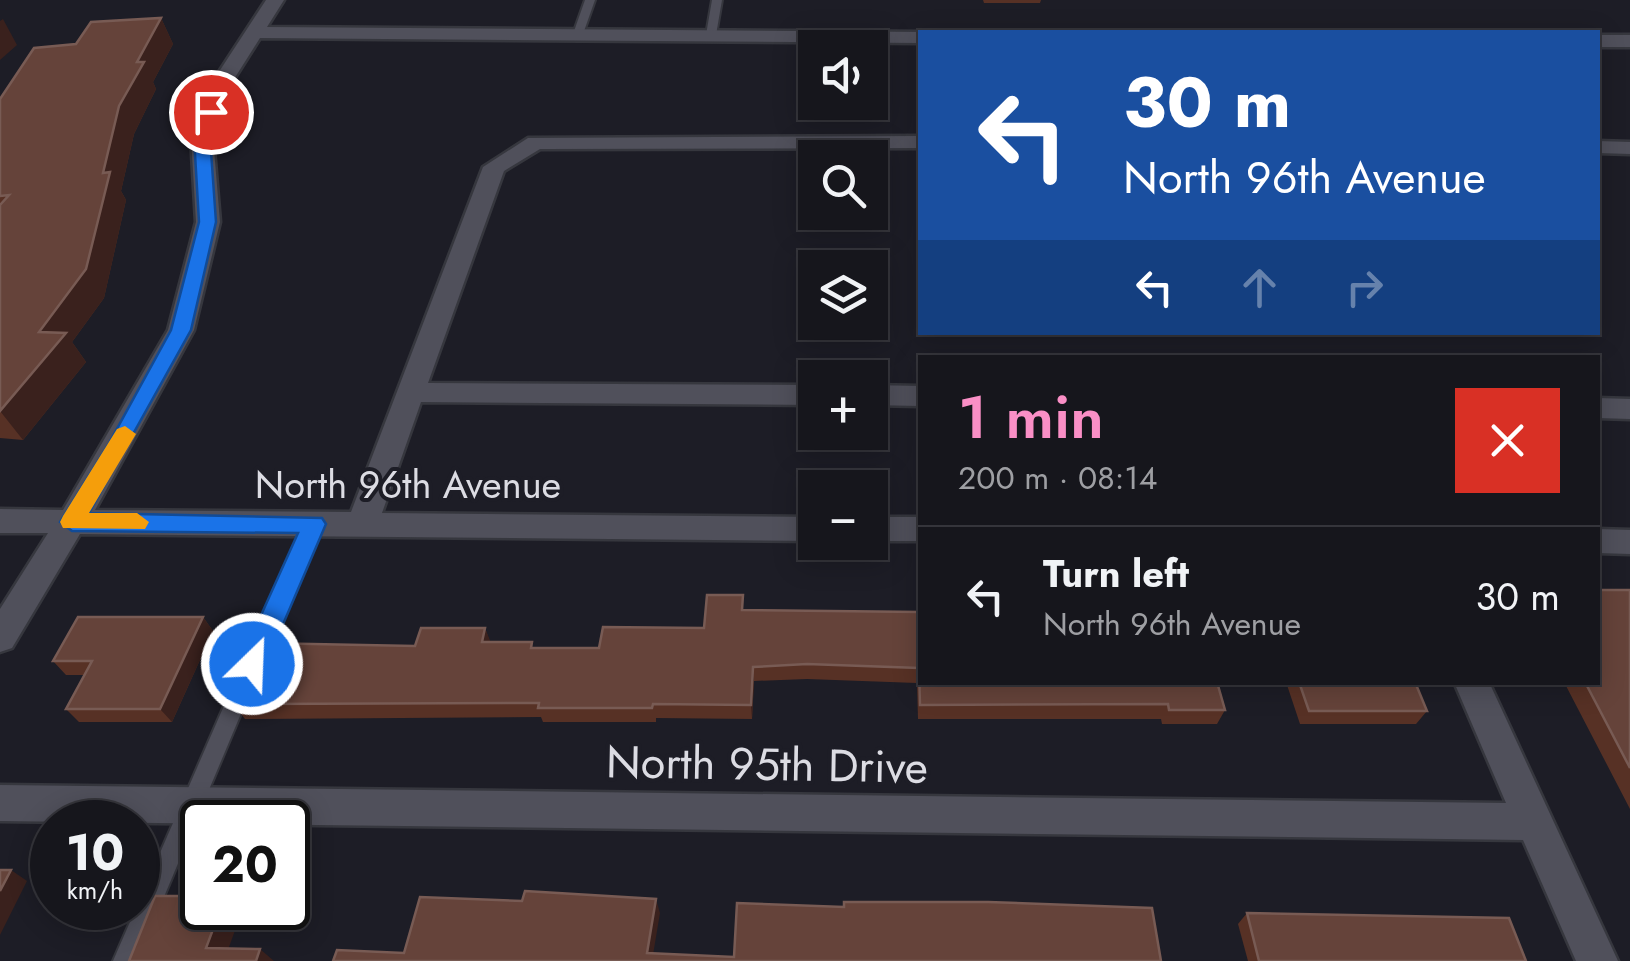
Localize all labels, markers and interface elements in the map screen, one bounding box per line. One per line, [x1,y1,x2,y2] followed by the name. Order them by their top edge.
[798,30,888,560] map controls
[798,30,888,120] button: sound
[1123,52,1291,153] text: 30 m
[169,70,254,155] pin
[958,70,1088,200] icon: left
[184,85,239,140] icon: arrive
[798,140,888,230] button: search
[1123,145,1486,210] text: North 96th Avenue
[798,250,888,340] button: layers
[1127,260,1182,315] icon: left
[1232,260,1287,315] icon: ahead
[1337,260,1392,315] icon: right
[798,360,888,450] button: +
[958,374,1104,461] text: 1 min
[1455,388,1560,493] button: close
[958,455,1157,501] text: 200 m · 08:14
[255,457,561,512] street label: North 96th Avenue
[798,470,888,560] button: −
[1043,546,1189,601] text: Turn left
[958,569,1013,624] icon: left
[1475,569,1560,624] text: 30 m
[1043,601,1301,647] text: North 96th Avenue
[200,612,304,716] position arrow
[605,729,929,800] street label: North 95th Drive
[180,800,310,930] speed limit sign: 20
[66,816,124,889] text: 10
[67,872,123,908] text: km/h

